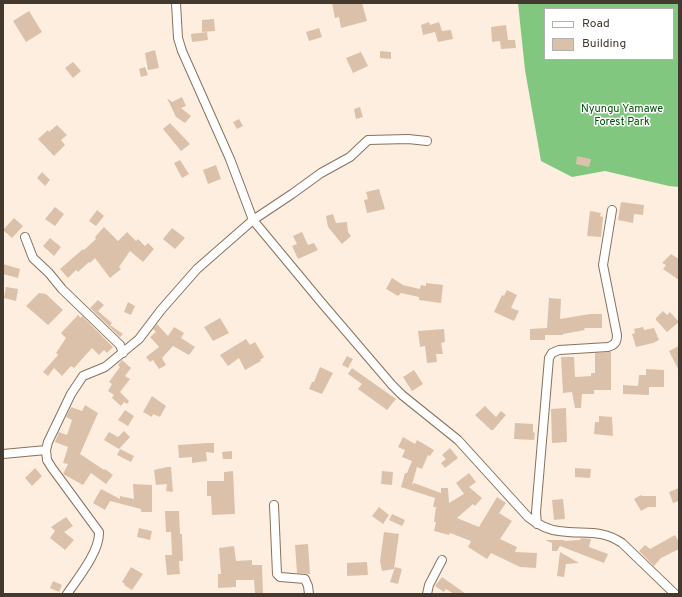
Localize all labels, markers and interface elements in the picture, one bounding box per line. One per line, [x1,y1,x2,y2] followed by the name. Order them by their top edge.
[544,8,674,60] legend
[582,16,610,32] text: Road
[582,36,626,52] text: Building
[581,103,663,129] park label: Nyungu Yamawe Forest Park

